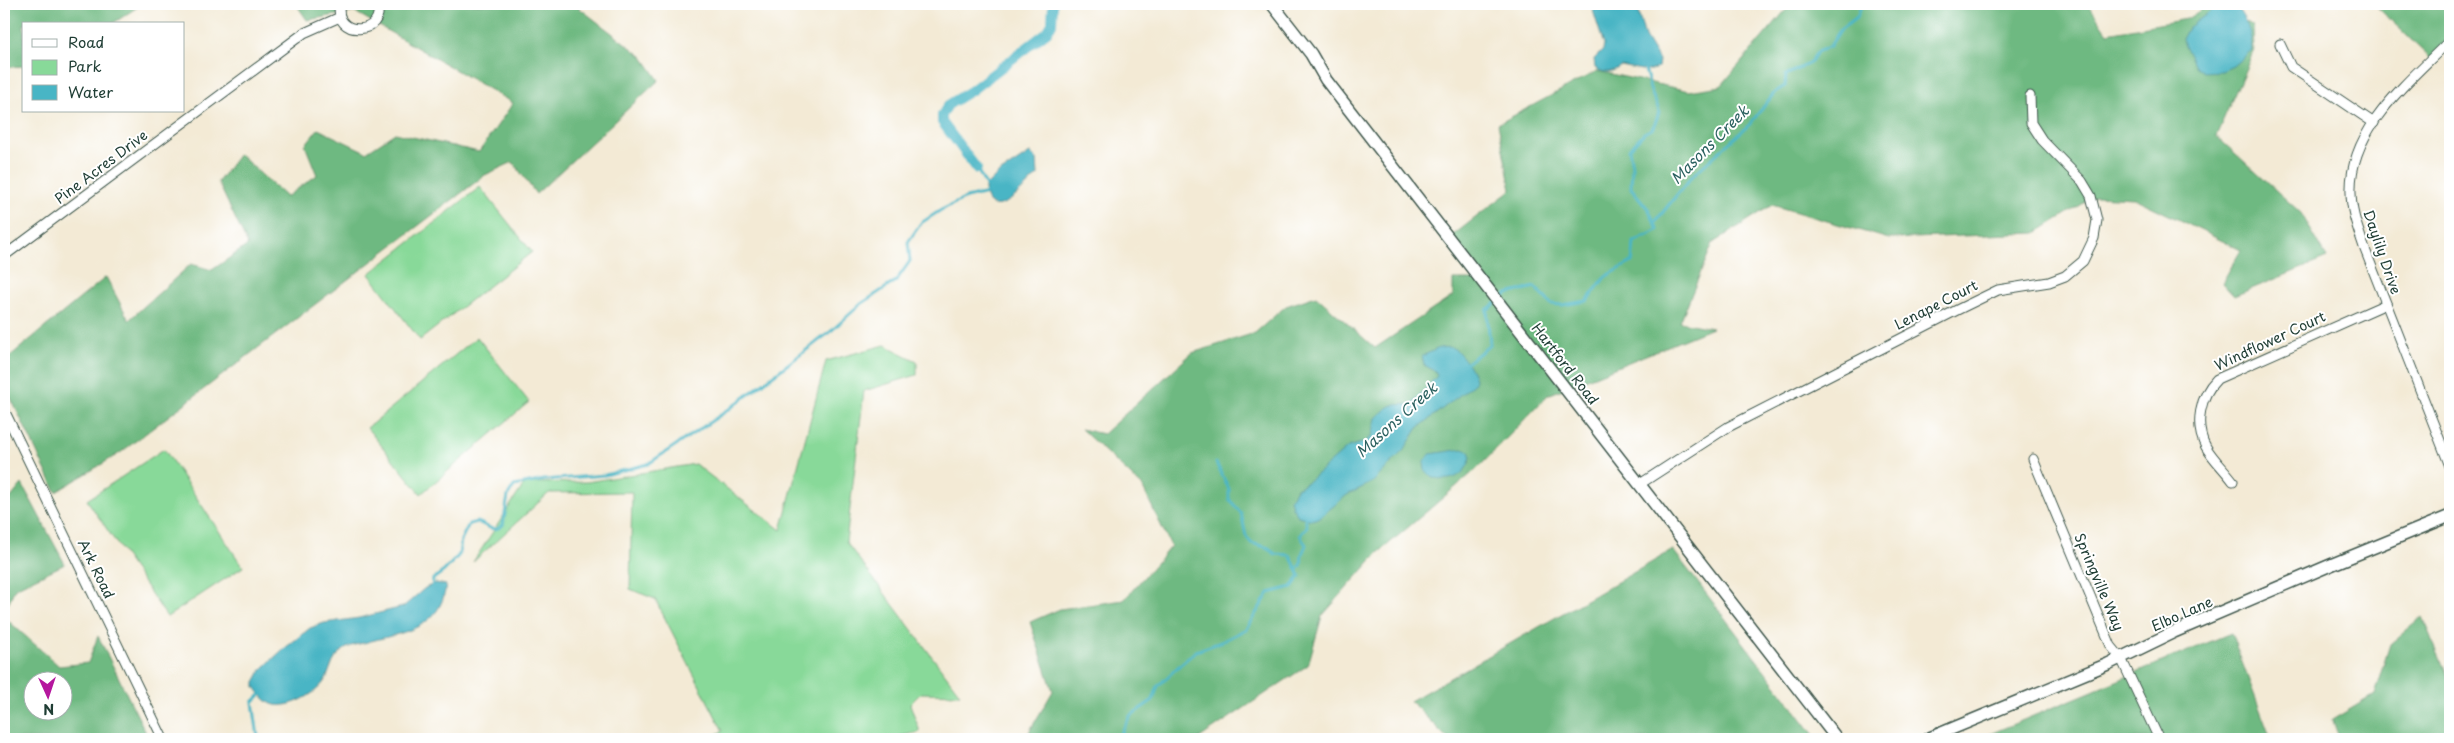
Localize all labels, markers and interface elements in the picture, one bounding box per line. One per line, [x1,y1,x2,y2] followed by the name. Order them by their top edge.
[22,22,185,112] legend
[68,30,104,53] text: Road
[68,54,102,77] text: Park
[68,80,113,103] text: Water
[1664,99,1754,188] water label: Masons Creek
[50,125,152,209] street label: Pine Acres Drive
[2358,207,2407,297] street label: Daylily Drive
[1890,274,1981,335] street label: Lenape Court
[2211,305,2329,376] street label: Windflower Court
[1527,318,1604,409] street label: Hartford Road
[1350,375,1443,462] water label: Masons Creek
[2069,530,2129,634] street label: Springville Way
[73,535,120,602] street label: Ark Road
[2148,591,2216,636] street label: Elbo Lane
[22,670,72,720] north arrow
[43,699,55,720] text: N

